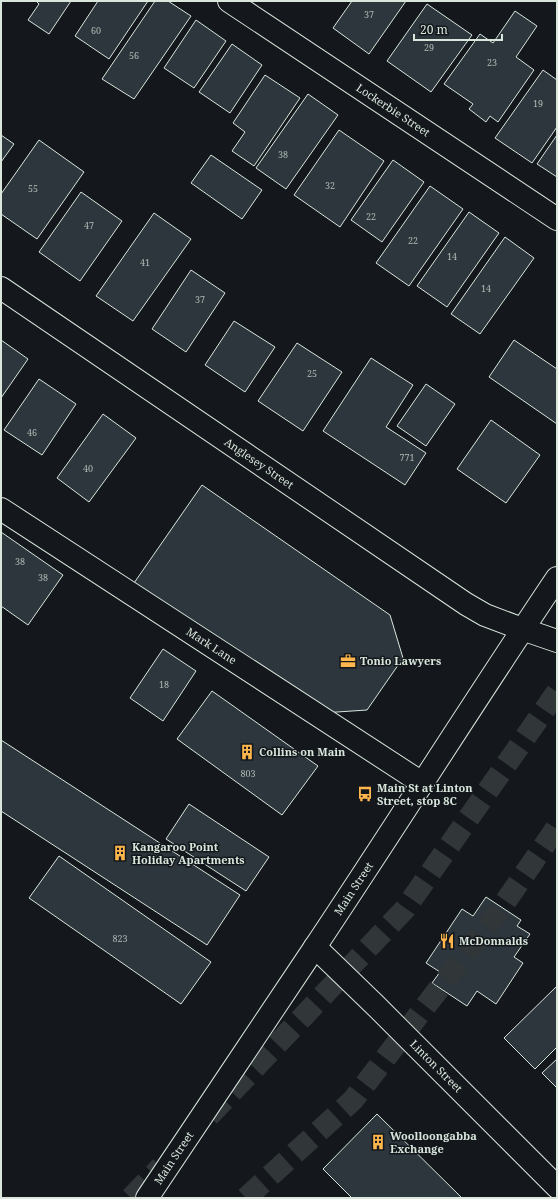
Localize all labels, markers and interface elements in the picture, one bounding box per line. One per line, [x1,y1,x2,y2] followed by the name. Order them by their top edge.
[364,8,374,21] house number: 37
[414,16,502,42] scale bar
[420,21,448,38] text: 20 m
[91,24,101,37] house number: 60
[424,41,434,54] house number: 29
[129,49,139,62] house number: 56
[487,56,497,69] house number: 23
[354,80,433,140] street label: Lockerbie Street
[533,97,543,110] house number: 19
[278,148,288,161] house number: 38
[325,179,335,192] house number: 32
[28,182,38,195] house number: 55
[366,210,376,223] house number: 22
[84,219,94,232] house number: 47
[408,234,418,247] house number: 22
[447,250,457,263] house number: 14
[140,256,150,269] house number: 41
[481,282,491,295] house number: 14
[195,293,205,306] house number: 37
[307,367,317,380] house number: 25
[27,426,37,439] house number: 46
[222,434,297,492] street label: Anglesey Street
[399,451,415,464] house number: 771
[83,462,93,475] house number: 40
[15,555,25,568] house number: 38
[38,571,48,584] house number: 38
[184,624,240,667] street label: Mark Lane
[339,652,357,670] office icon: Tonio Lawyers
[360,653,441,668] place label: Tonio Lawyers
[159,678,169,691] house number: 18
[238,743,256,761] building icon: Collins on Main
[259,744,346,759] place label: Collins on Main
[240,767,256,780] house number: 803
[377,780,473,808] place label: Main St at Linton Street, stop 8C
[356,785,374,803] bus stop icon: Main St at Linton Street, stop 8C
[132,839,245,867] place label: Kangaroo Point Holiday Apartments
[111,844,129,862] building icon: Kangaroo Point Holiday Apartments
[330,859,376,918] street label: Main Street
[112,932,128,945] house number: 823
[438,932,456,950] restaurant icon: McDonnalds
[459,933,528,948] place label: McDonnalds
[407,1036,466,1095] street label: Linton Street
[150,1128,196,1187] street label: Main Street
[390,1128,477,1156] place label: Woolloongabba Exchange
[369,1133,387,1151] building icon: Woolloongabba Exchange

